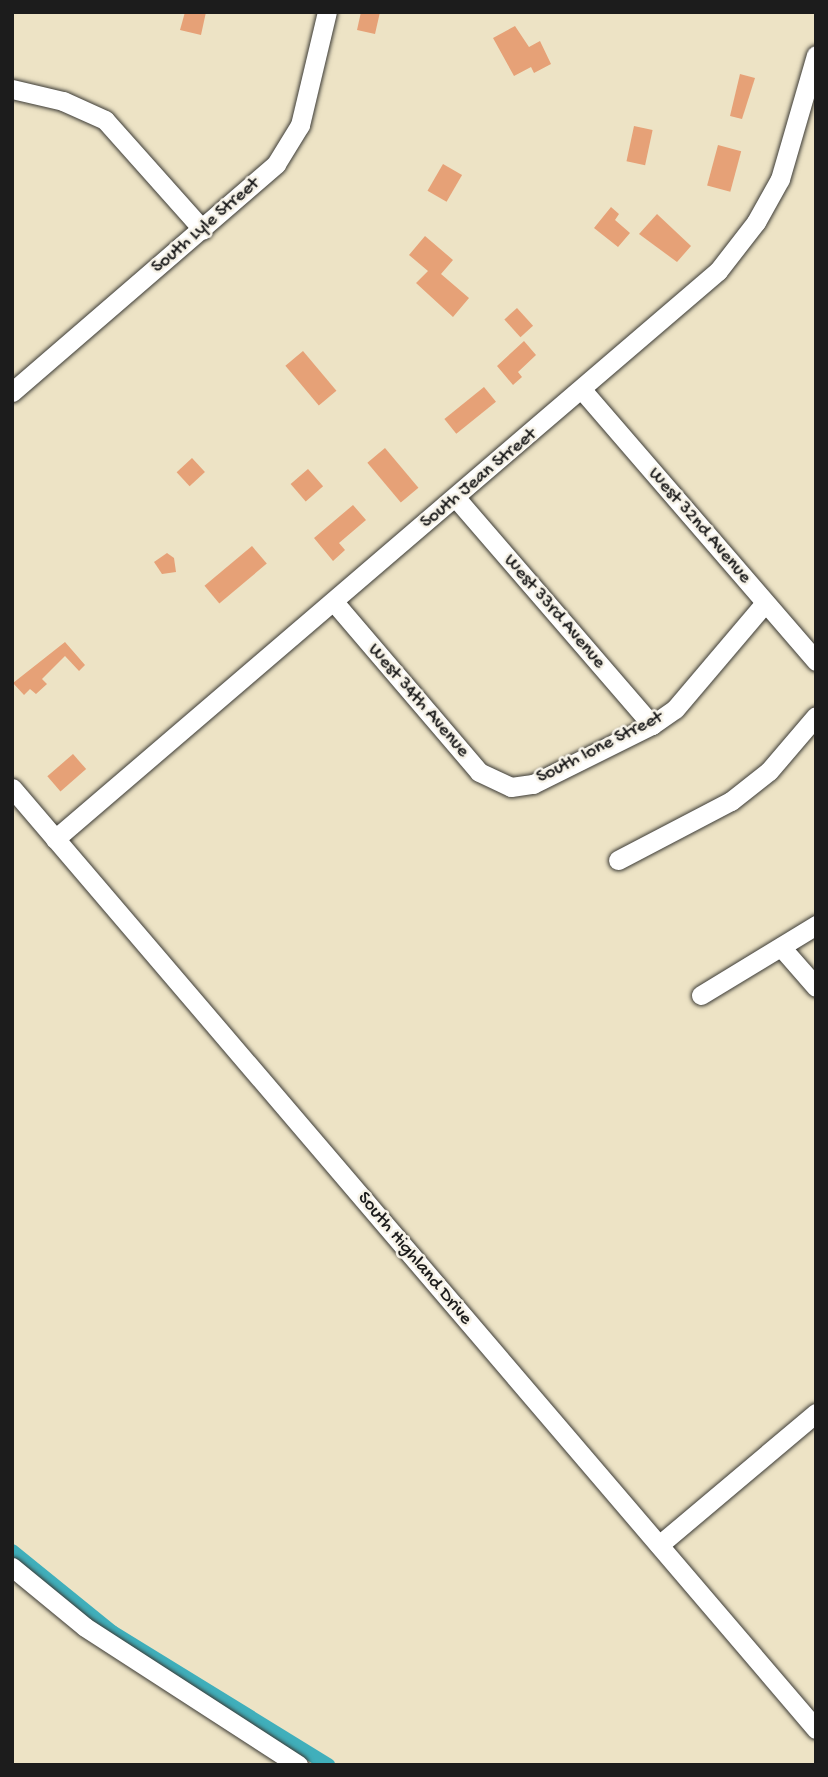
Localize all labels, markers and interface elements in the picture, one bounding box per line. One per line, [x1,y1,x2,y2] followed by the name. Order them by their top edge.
[147,173,265,279] street label: South Lyle Street
[416,424,542,534] street label: South Jean Street
[642,463,756,589] street label: West 32nd Avenue
[498,550,610,674] street label: West 33rd Avenue
[362,639,474,763] street label: West 34th Avenue
[533,706,667,790] street label: South Ione Street
[352,1188,476,1330] street label: South Highland Drive

